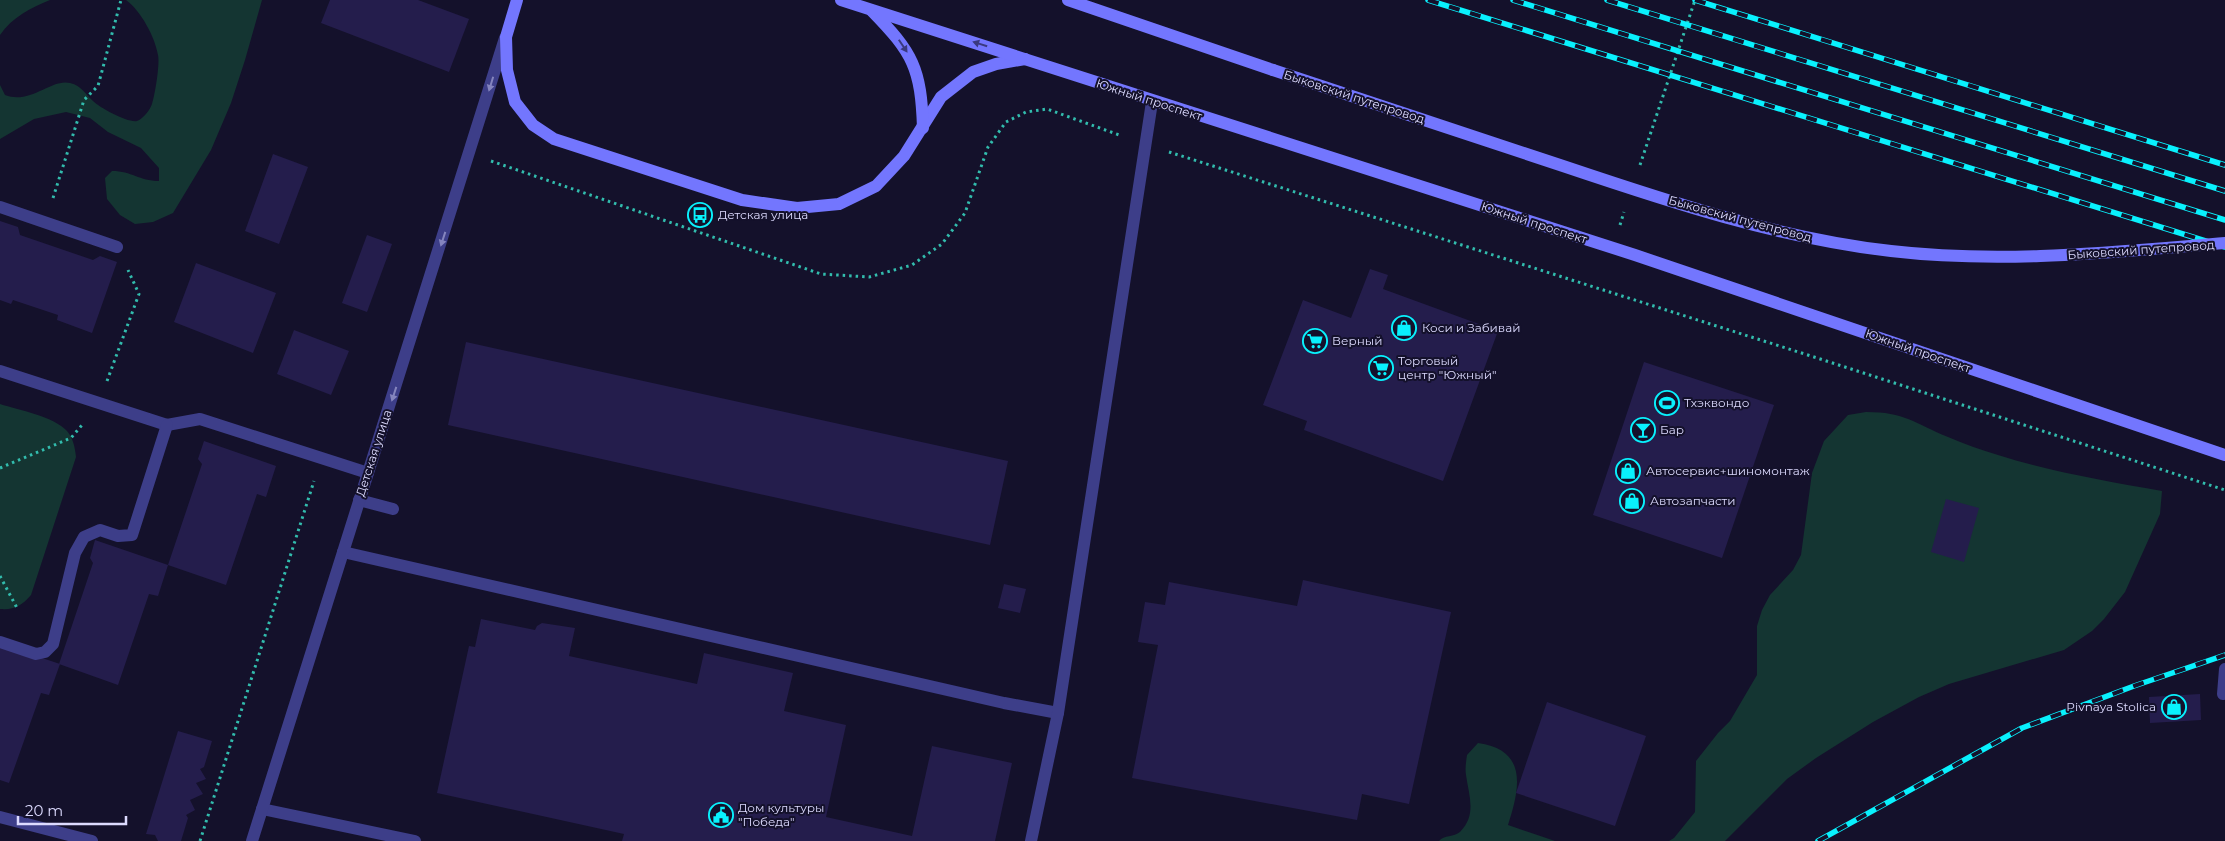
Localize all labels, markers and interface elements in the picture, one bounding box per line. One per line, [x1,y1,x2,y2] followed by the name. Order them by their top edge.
[898,39,908,52] one-way arrow
[972,40,987,48] one-way arrow
[1282,67,1427,126] street label: Быковский путепровод
[1094,75,1204,124] street label: Южный проспект
[487,76,495,91] one-way arrow
[1667,192,1813,245] street label: Быковский путепровод
[1479,198,1589,247] street label: Южный проспект
[687,202,713,228] bus stop icon: Детская улица
[718,207,808,222] place label: Детская улица
[438,232,446,247] one-way arrow
[2067,237,2215,262] street label: Быковский путепровод
[1391,315,1417,341] shop icon: Коси и Забивай
[1422,320,1520,335] place label: Коси и Забивай
[1863,325,1973,376] street label: Южный проспект
[1302,328,1328,354] supermarket icon: Верный
[1332,333,1382,348] place label: Верный
[1398,353,1496,382] place label: Торговый центр "Южный"
[1368,355,1394,381] supermarket icon: Торговый центр "Южный"
[390,386,397,401] one-way arrow
[1654,390,1680,416] sports icon: Тхэквондо
[1684,395,1750,410] place label: Тхэквондо
[352,408,395,498] street label: Детская улица
[1630,417,1656,443] bar icon: Бар
[1660,422,1684,437] place label: Бар
[1615,458,1641,484] shop icon: Автосервис+шиномонтаж
[1646,463,1810,478] place label: Автосервис+шиномонтаж
[1619,488,1645,514] shop icon: Автозапчасти
[1650,493,1736,508] place label: Автозапчасти
[2161,694,2187,720] shop icon: Pivnaya Stolica
[2066,699,2156,714] place label: Pivnaya Stolica
[18,794,125,826] scale bar
[738,800,825,829] place label: Дом культуры "Победа"
[25,801,63,820] text: 20 m
[708,802,734,828] public building icon: Дом культуры "Победа"

